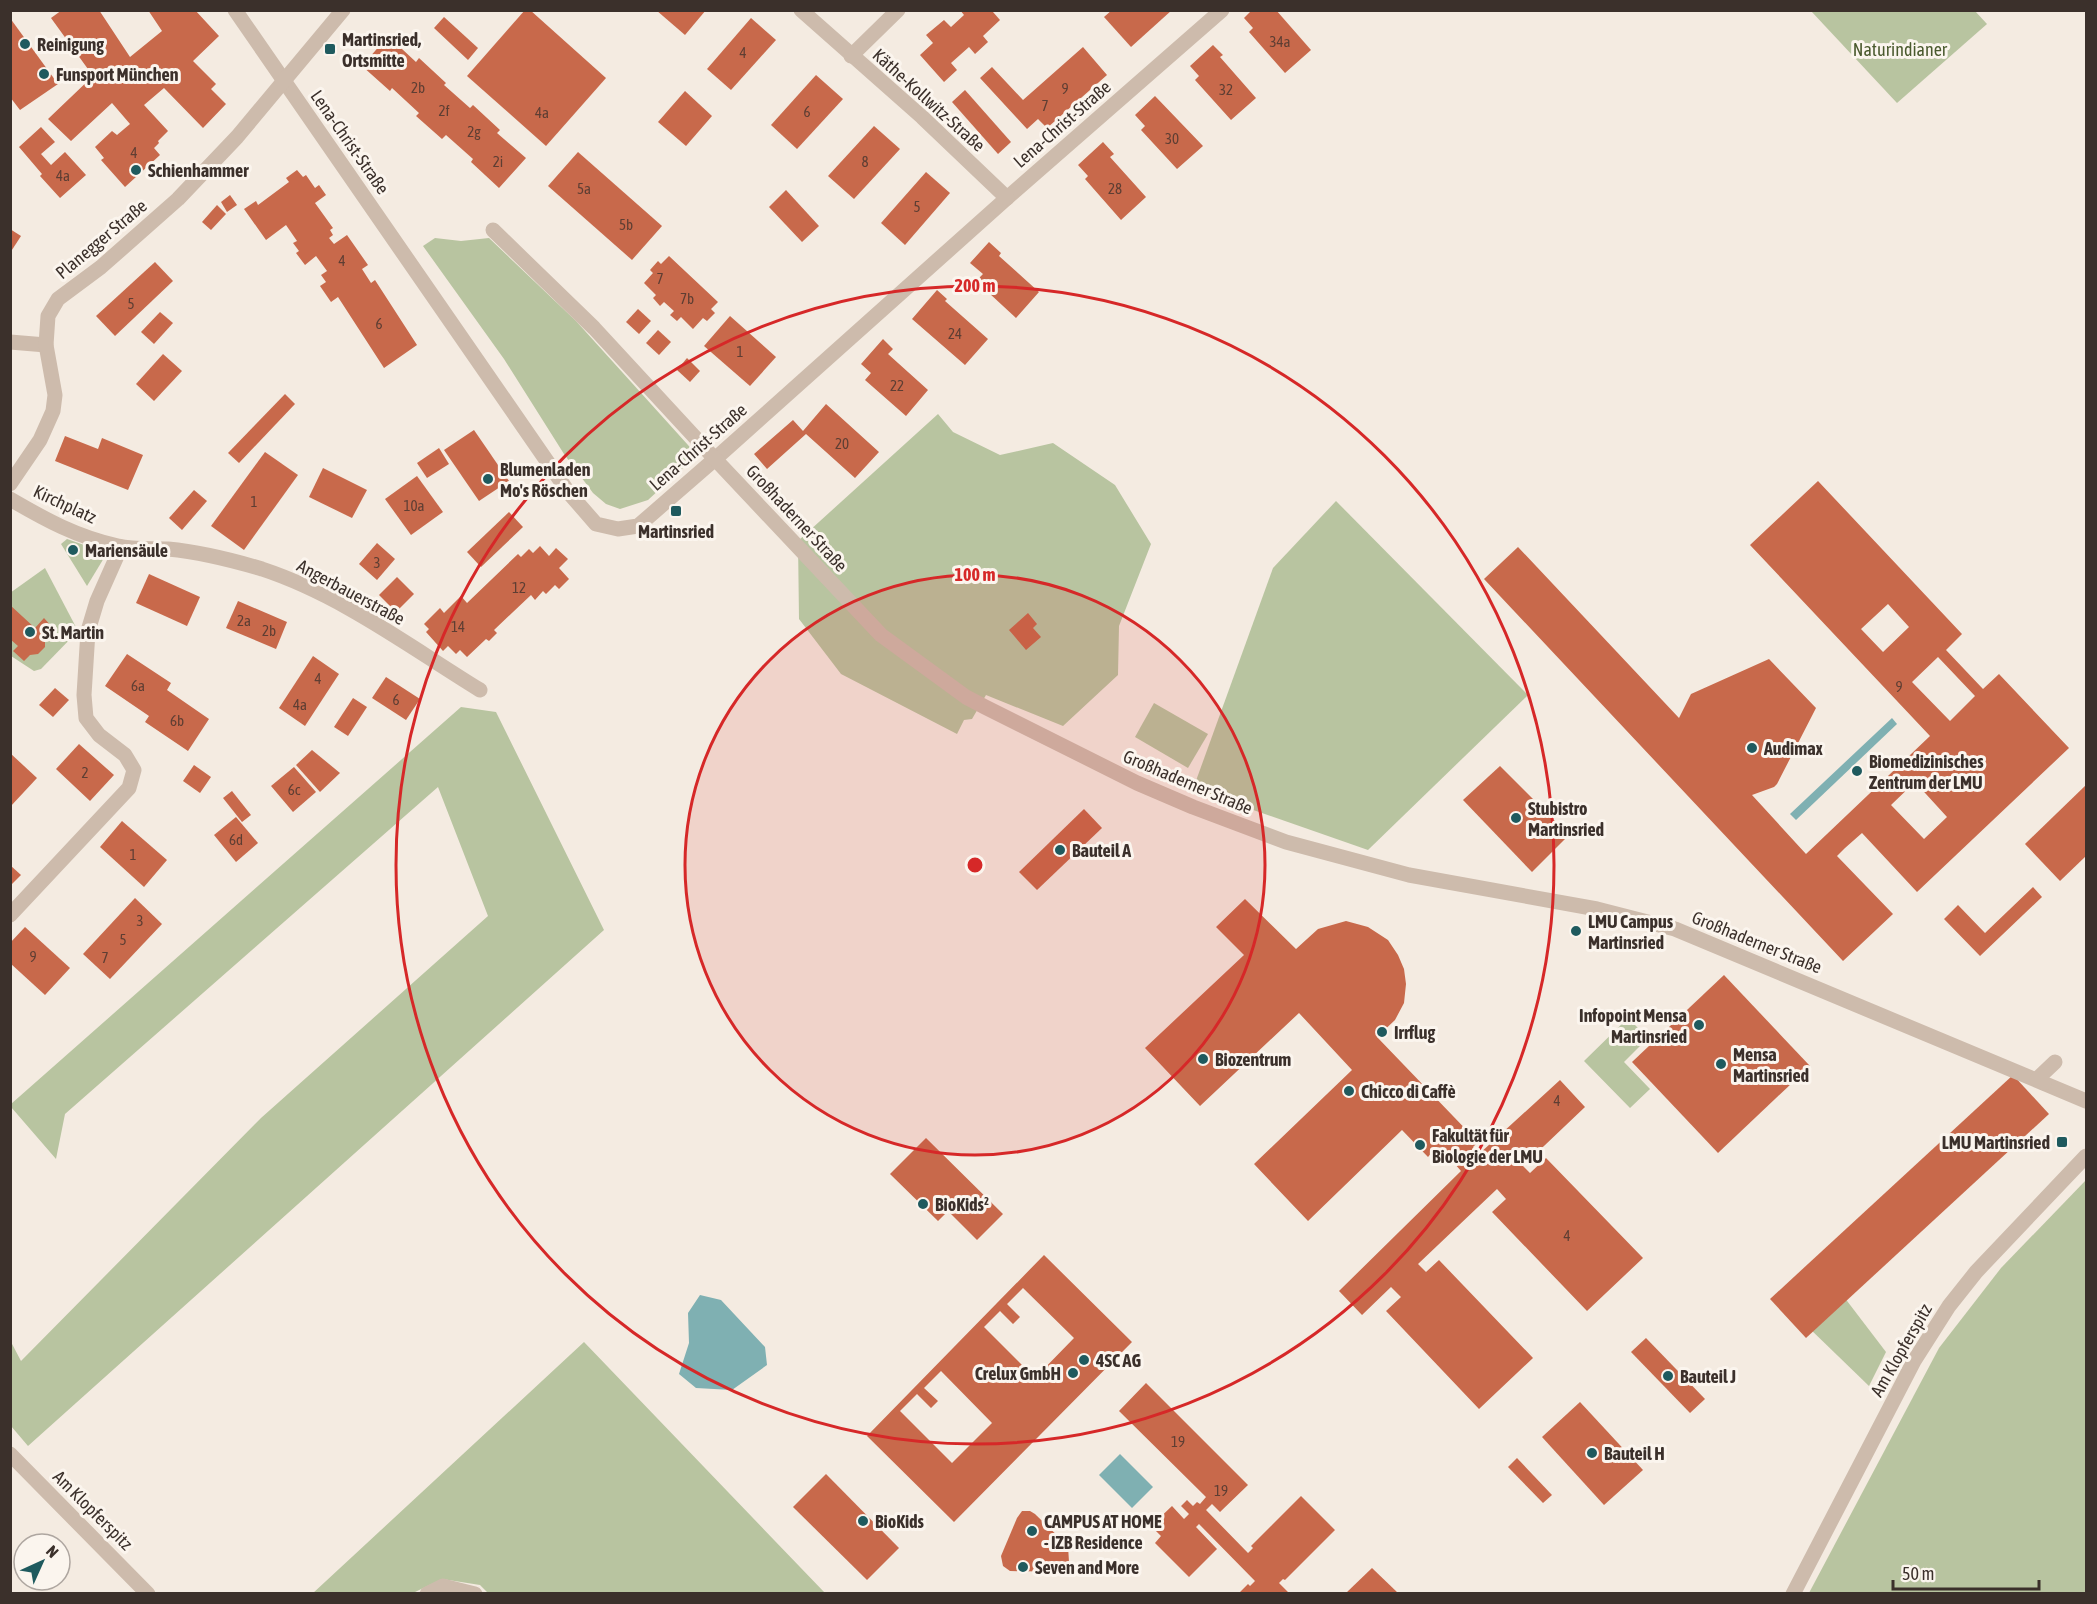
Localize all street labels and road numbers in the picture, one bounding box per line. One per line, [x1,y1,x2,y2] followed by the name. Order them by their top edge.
[869,44,989,156] street label: Käthe-Kollwitz-Straße
[1009,76,1115,172] street label: Lena-Christ-Straße
[306,86,394,198] street label: Lena-Christ-Straße
[51,195,151,283] street label: Planegger Straße
[645,399,751,495] street label: Lena-Christ-Straße
[742,460,852,576] street label: Großhaderner Straße
[30,480,100,528] street label: Kirchplatz
[294,555,408,629] street label: Angerbauerstraße
[1120,745,1256,819] street label: Großhaderner Straße
[1689,906,1825,978] street label: Großhaderner Straße
[1866,1299,1936,1400] street label: Am Klopferspitz
[49,1466,137,1554] street label: Am Klopferspitz

